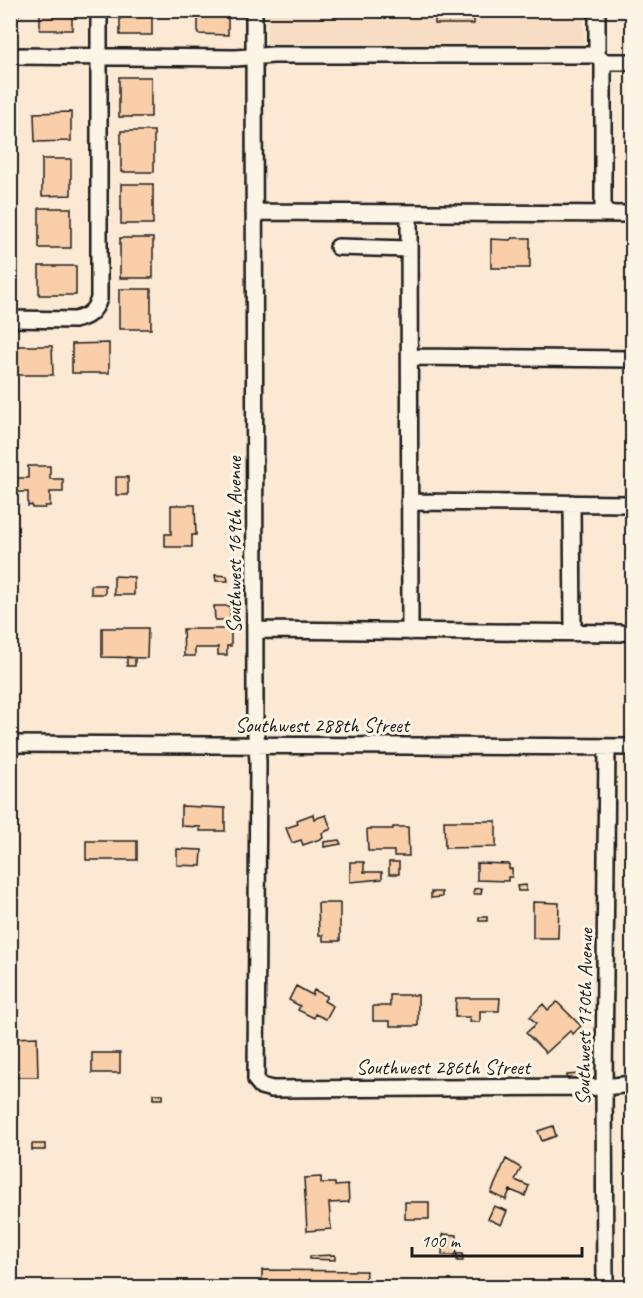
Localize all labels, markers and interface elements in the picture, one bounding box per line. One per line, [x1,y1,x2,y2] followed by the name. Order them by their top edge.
[221,455,247,633] street label: Southwest 169th Avenue
[235,712,411,738] street label: Southwest 288th Street
[569,927,599,1106] street label: Southwest 170th Avenue
[356,1054,532,1080] street label: Southwest 286th Street
[412,1220,582,1258] scale bar
[421,1230,462,1252] text: 100 m

